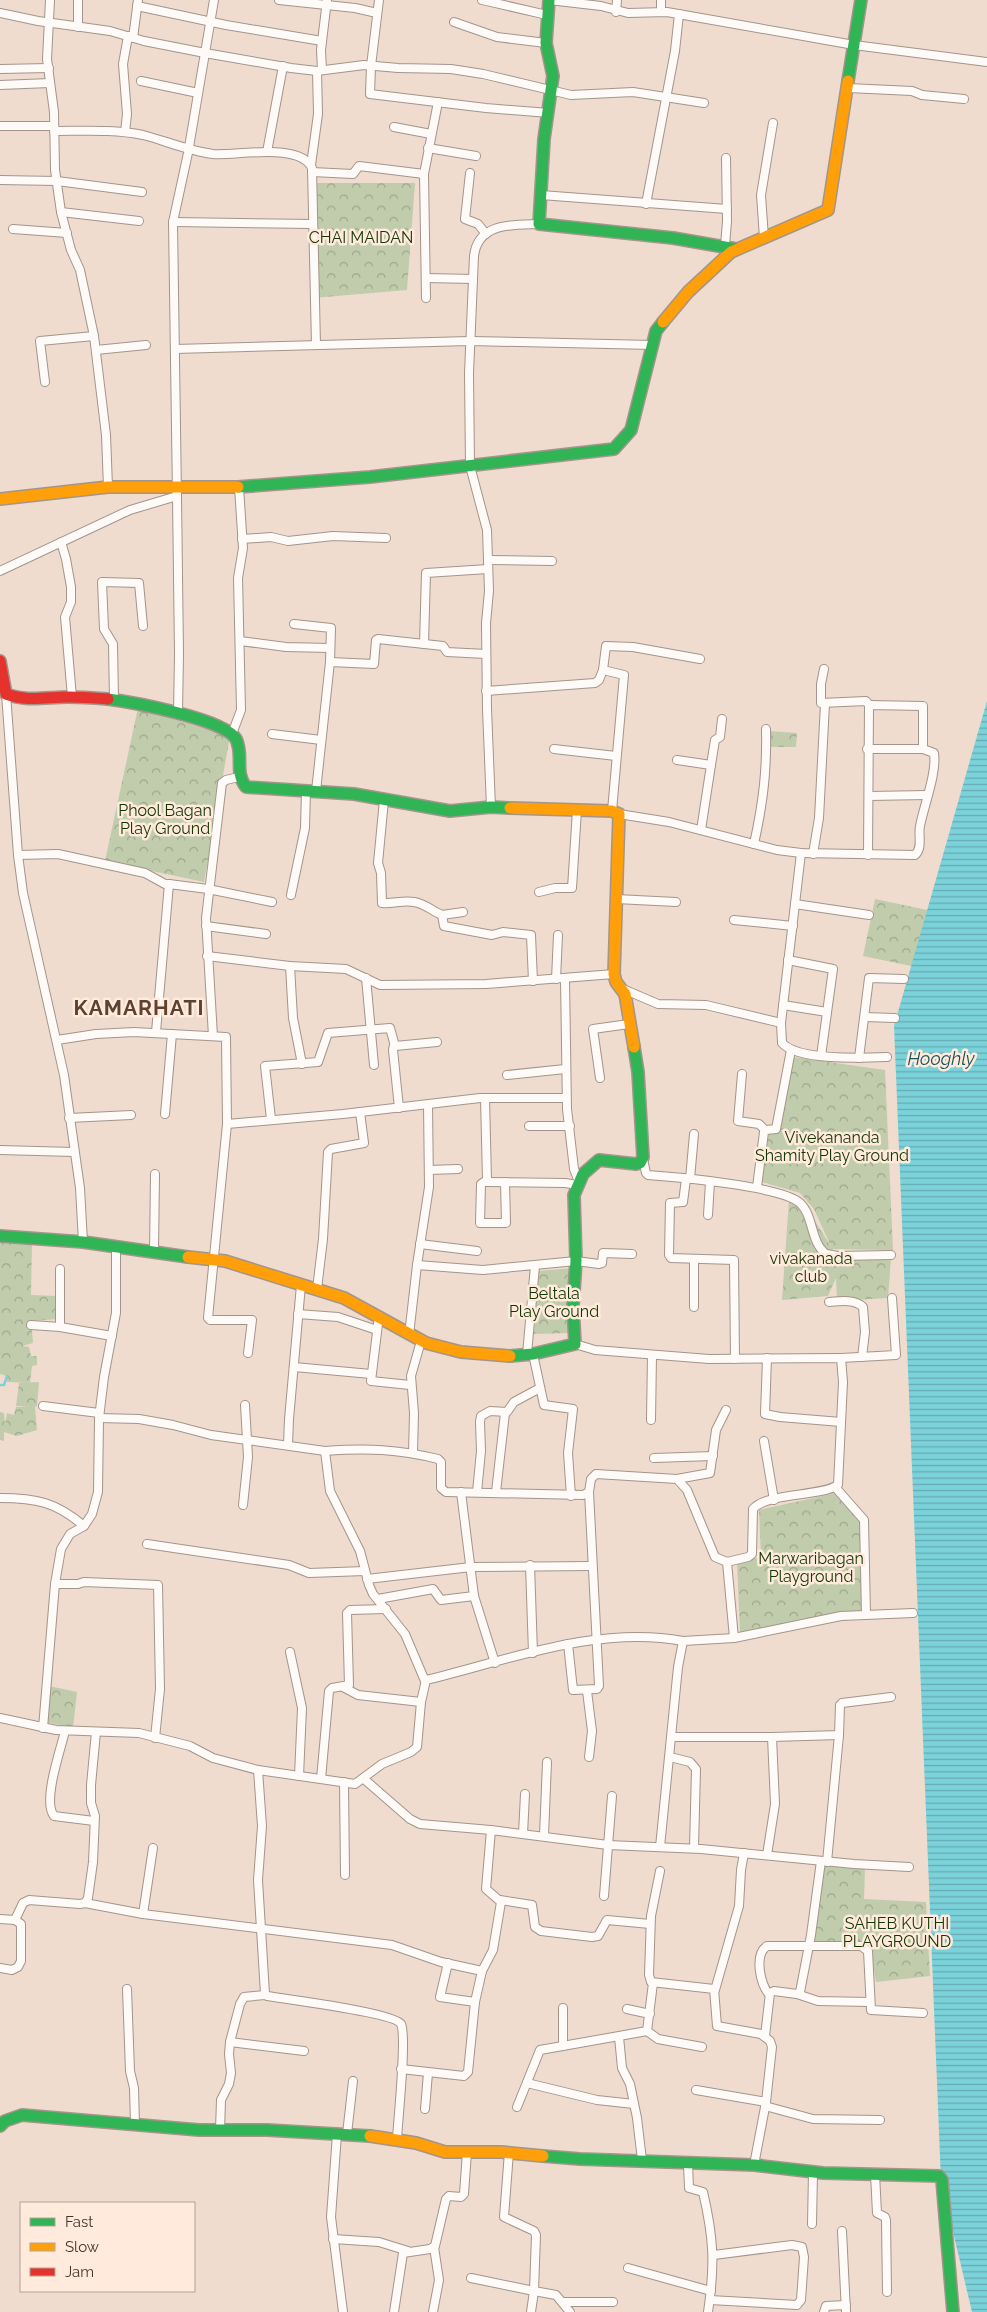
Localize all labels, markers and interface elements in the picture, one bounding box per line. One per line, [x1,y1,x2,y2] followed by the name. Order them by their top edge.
[309,228,413,247] park label: CHAI MAIDAN
[118,801,212,838] park label: Phool Bagan Play Ground
[74,995,204,1020] district label: KAMARHATI
[907,1048,976,1069] water label: Hooghly
[755,1128,909,1165] park label: Vivekananda Shamity Play Ground
[770,1249,852,1286] park label: vivakanada club
[509,1284,599,1321] park label: Beltala Play Ground
[758,1549,864,1586] park label: Marwaribagan Playground
[843,1914,951,1951] park label: SAHEB KUTHI PLAYGROUND
[20,2202,195,2292] legend
[65,2213,93,2231] text: Fast
[65,2238,99,2256] text: Slow
[65,2263,94,2281] text: Jam

